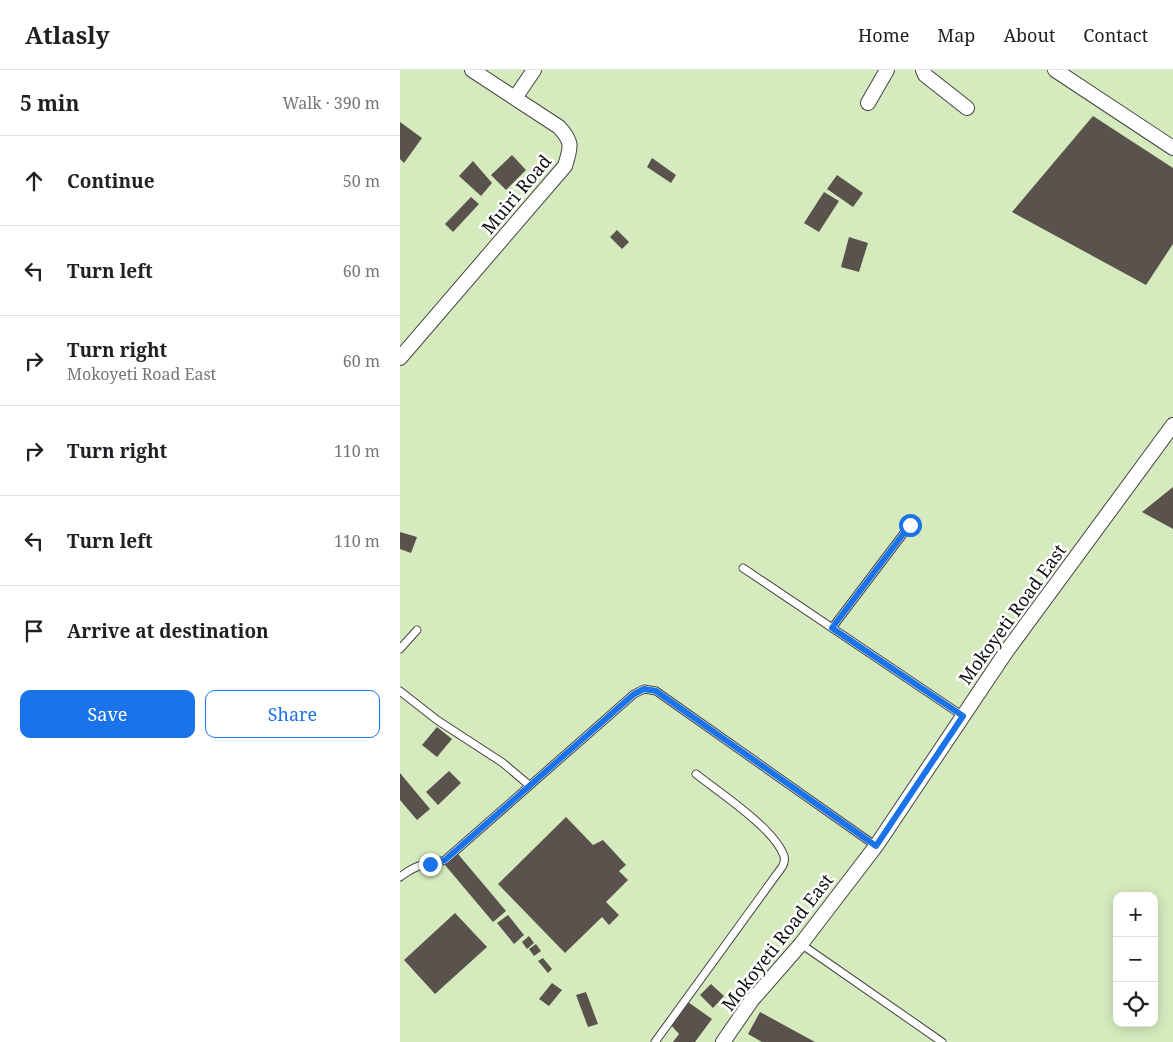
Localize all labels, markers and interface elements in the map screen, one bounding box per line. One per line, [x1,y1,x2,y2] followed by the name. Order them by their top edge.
[25,18,110,51] text: Atlasly
[858,23,909,47] text: Home
[937,23,975,47] text: Map
[1003,23,1055,47] text: About
[1083,23,1148,47] text: Contact
[20,89,79,117] text: 5 min
[283,92,380,114] text: Walk · 390 m
[476,149,556,239] street label: Muiri Road
[20,167,48,195] icon: ahead
[67,168,155,194] text: Continue
[343,170,380,192] text: 50 m
[20,257,48,285] icon: left
[67,258,153,284] text: Turn left
[343,260,380,282] text: 60 m
[67,337,167,363] text: Turn right
[20,347,48,375] icon: right
[343,350,380,372] text: 60 m
[67,363,216,385] text: Mokoyeti Road East
[20,437,48,465] icon: right
[67,438,167,464] text: Turn right
[334,440,380,462] text: 110 m
[899,514,922,537] route start
[20,527,48,555] icon: left
[67,528,153,554] text: Turn left
[334,530,380,552] text: 110 m
[953,539,1071,689] street label: Mokoyeti Road East
[20,617,48,645] icon: arrive
[67,618,269,644] text: Arrive at destination
[20,690,195,738] button: Save
[205,690,380,738] button: Share
[419,853,442,876] route end
[716,868,838,1016] street label: Mokoyeti Road East
[1113,892,1158,1027] map controls
[1113,892,1158,937] button: +
[1113,937,1158,982] button: −
[1113,982,1158,1027] button: locate

